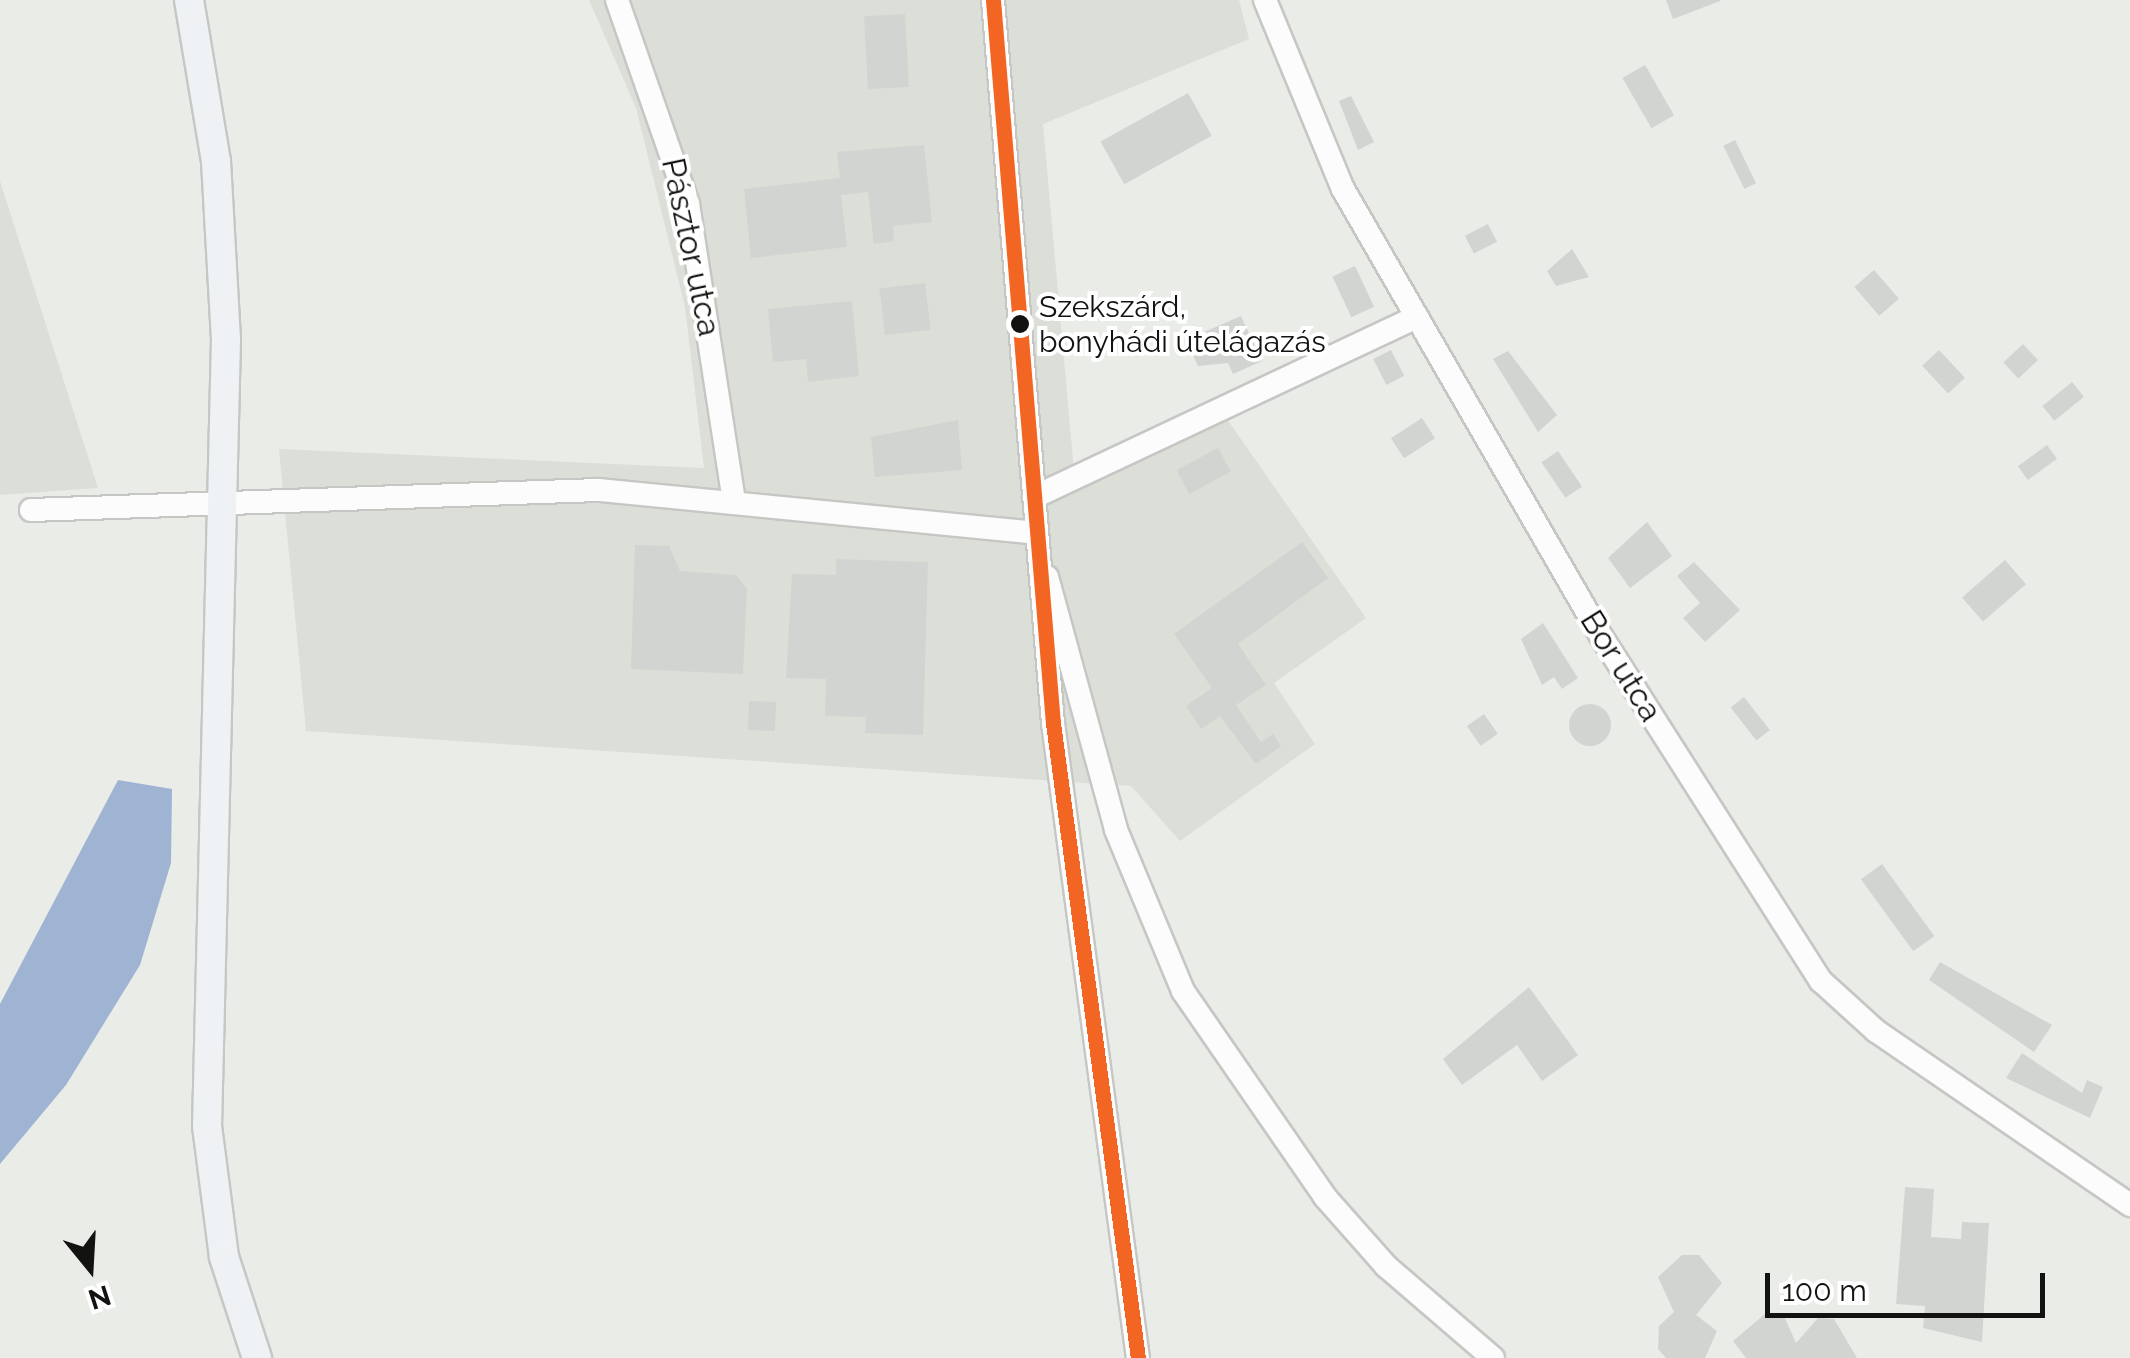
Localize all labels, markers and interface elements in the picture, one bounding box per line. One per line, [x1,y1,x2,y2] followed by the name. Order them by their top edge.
[653,154,729,340] street label: Pásztor utca
[1039,289,1326,360] place label: Szekszárd, bonyhádi útelágazás
[1010,314,1030,334] marker: Szekszárd, bonyhádi útelágazás
[1572,603,1670,729] street label: Bor utca
[40,1218,140,1318] north arrow
[1770,1253,2050,1315] scale bar
[1782,1273,1867,1308] text: 100 m
[84,1278,115,1316] text: N

